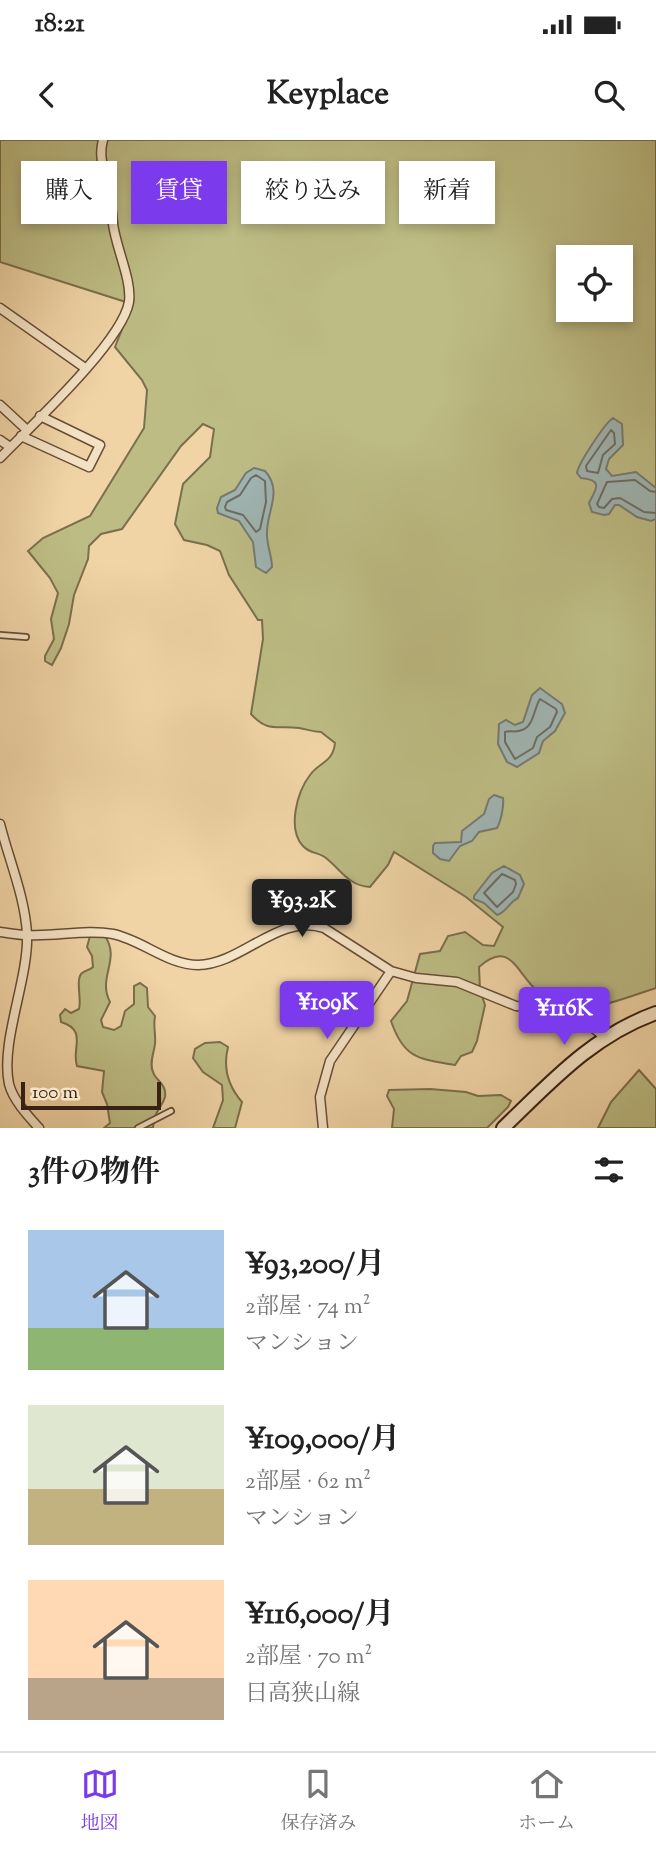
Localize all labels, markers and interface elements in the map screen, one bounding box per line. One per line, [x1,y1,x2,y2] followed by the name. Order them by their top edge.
[35,6,85,43] text: 18:21
[267,72,389,118] text: Keyplace
[28,76,66,114] icon: back
[590,76,628,114] icon: search
[21,161,117,224] chip: 購入
[131,161,227,224] chip: 賃貸
[241,161,385,224] chip: 絞り込み
[399,161,495,224] chip: 新着
[556,245,633,322] map controls
[556,245,633,322] button: locate
[245,880,359,939] pin: ¥93.2K
[268,885,336,918] text: ¥93.2K
[278,982,376,1041] pin: ¥109K
[296,987,358,1020] text: ¥109K
[515,988,613,1047] pin: ¥116K
[535,993,593,1026] text: ¥116K
[21,1079,161,1111] scale bar
[32,1080,78,1107] text: 100 m
[590,1151,628,1189] icon: filters
[28,1152,160,1195] text: 3件の物件
[245,1244,385,1287] text: ¥93,200/月
[84,1258,168,1342] icon: home
[245,1291,371,1324] text: 2部屋 · 74 m²
[245,1328,359,1361] text: マンション
[245,1419,400,1462] text: ¥109,000/月
[84,1433,168,1517] icon: home
[245,1466,371,1499] text: 2部屋 · 62 m²
[245,1503,359,1536] text: マンション
[245,1594,394,1637] text: ¥116,000/月
[84,1608,168,1692] icon: home
[245,1641,372,1674] text: 2部屋 · 70 m²
[245,1678,360,1711] text: 日高狭山線
[81,1765,119,1838] tab: 地図
[280,1765,356,1838] tab: 保存済み
[518,1765,575,1838] tab: ホーム

